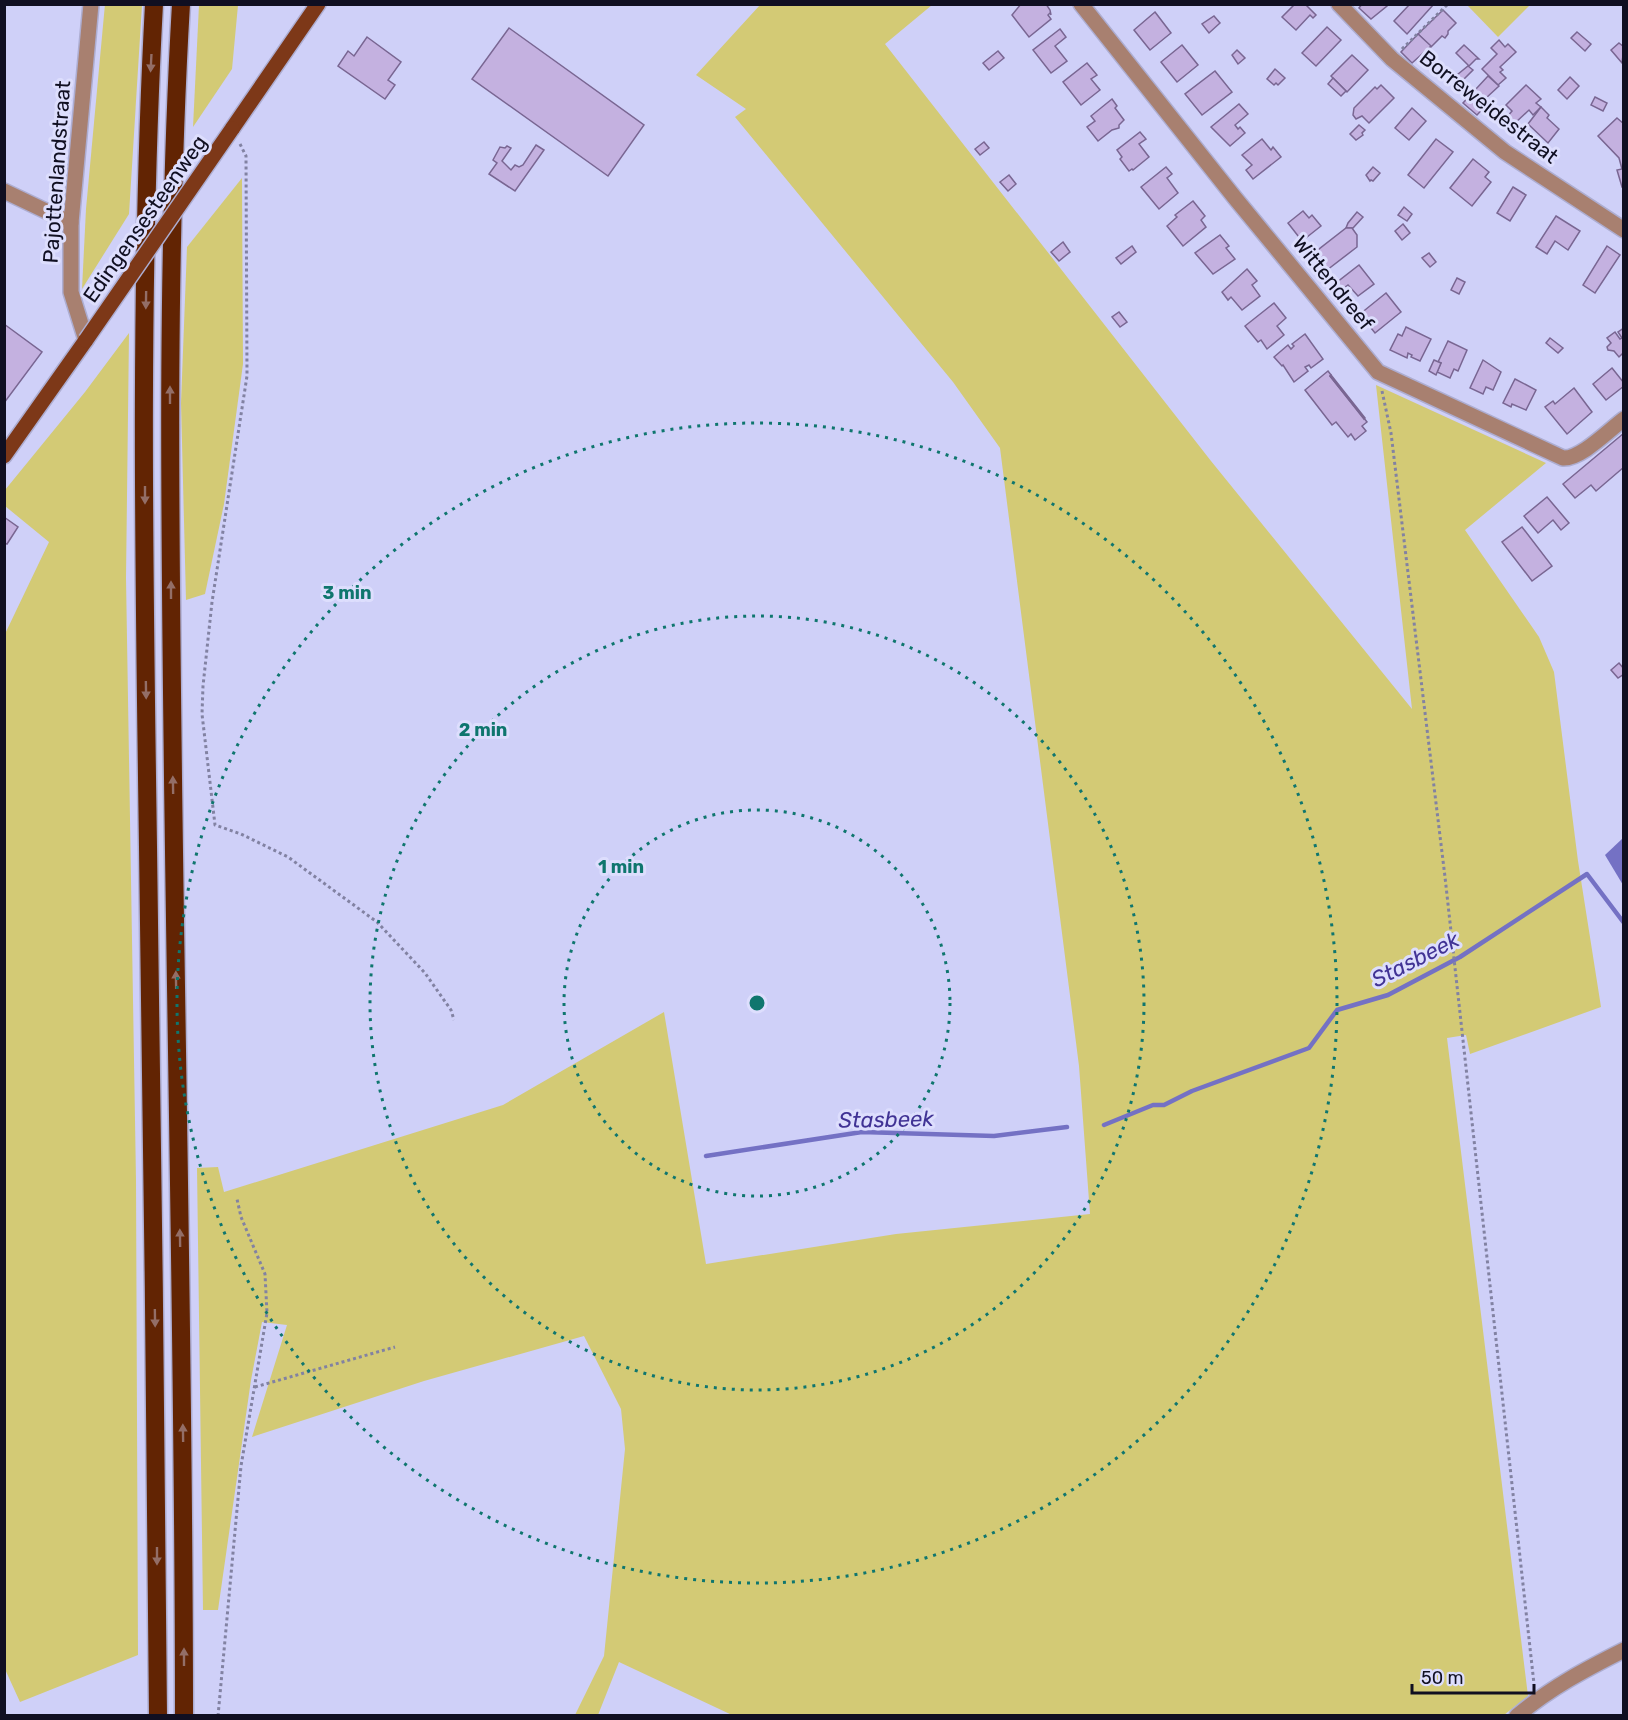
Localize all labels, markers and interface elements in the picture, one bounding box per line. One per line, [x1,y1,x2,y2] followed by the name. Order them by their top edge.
[1415,45,1564,168] street label: Borreweidestraat
[147,53,156,72] one-way arrow
[38,80,75,264] street label: Pajottenlandstraat
[77,130,212,307] street label: Edingensesteenweg
[1288,230,1379,335] street label: Wittendreef
[141,290,150,309] one-way arrow
[165,386,175,405] one-way arrow
[140,485,150,504] one-way arrow
[166,581,176,600] one-way arrow
[323,582,371,604] text: 3 min
[141,680,150,699] one-way arrow
[459,719,507,741] text: 2 min
[168,776,178,795] one-way arrow
[598,856,644,878] text: 1 min
[1367,926,1464,993] water label: Stasbeek
[171,971,181,990] one-way arrow
[747,993,767,1013] centre of rings
[838,1105,934,1134] water label: Stasbeek
[175,1228,184,1247] one-way arrow
[150,1309,160,1328] one-way arrow
[178,1423,188,1442] one-way arrow
[152,1546,162,1565] one-way arrow
[179,1648,189,1667] one-way arrow
[1412,1657,1534,1695] scale bar
[1421,1667,1464,1689] text: 50 m

